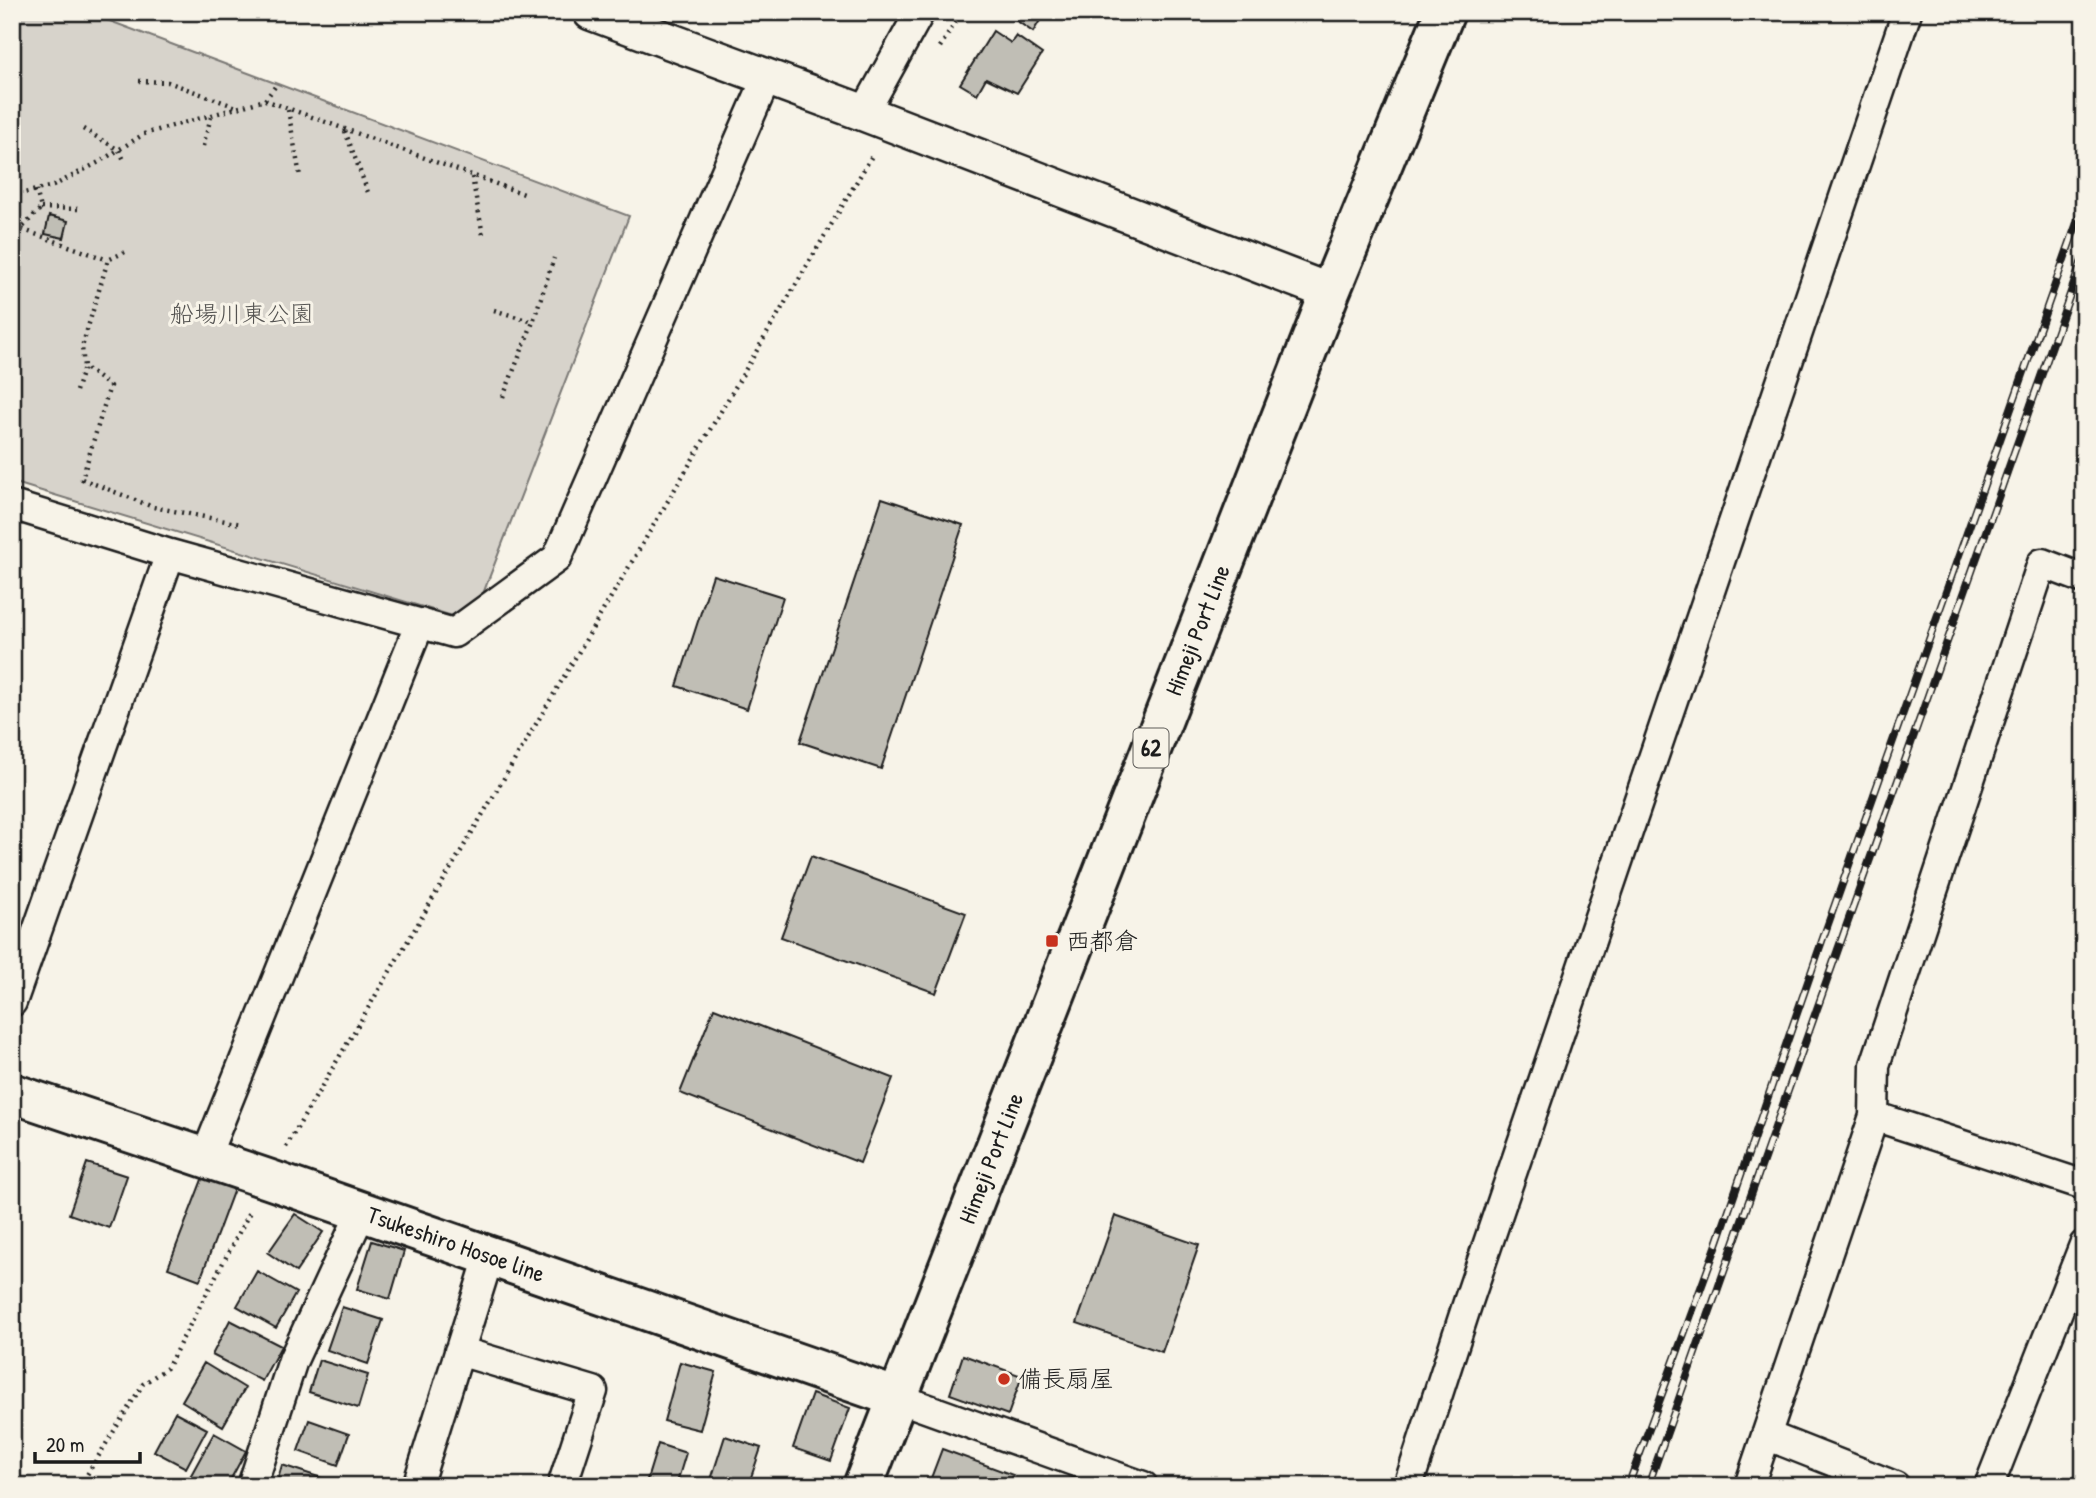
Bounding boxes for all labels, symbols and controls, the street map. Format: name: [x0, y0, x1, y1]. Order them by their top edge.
park label: 船場川東公園: [170, 297, 314, 329]
street label: Himeji Port Line: [1157, 559, 1237, 700]
road number: 62: [1134, 728, 1168, 768]
place label: 西都倉: [1066, 924, 1138, 956]
marker: 西都倉: [1044, 933, 1060, 949]
street label: Himeji Port Line: [950, 1087, 1030, 1228]
street label: Tsukeshiro Hosoe line: [363, 1198, 550, 1289]
place label: 備長扇屋: [1018, 1362, 1114, 1394]
marker: 備長扇屋: [996, 1371, 1012, 1387]
scale bar: [35, 1421, 140, 1465]
text: 20 m: [46, 1430, 84, 1459]

